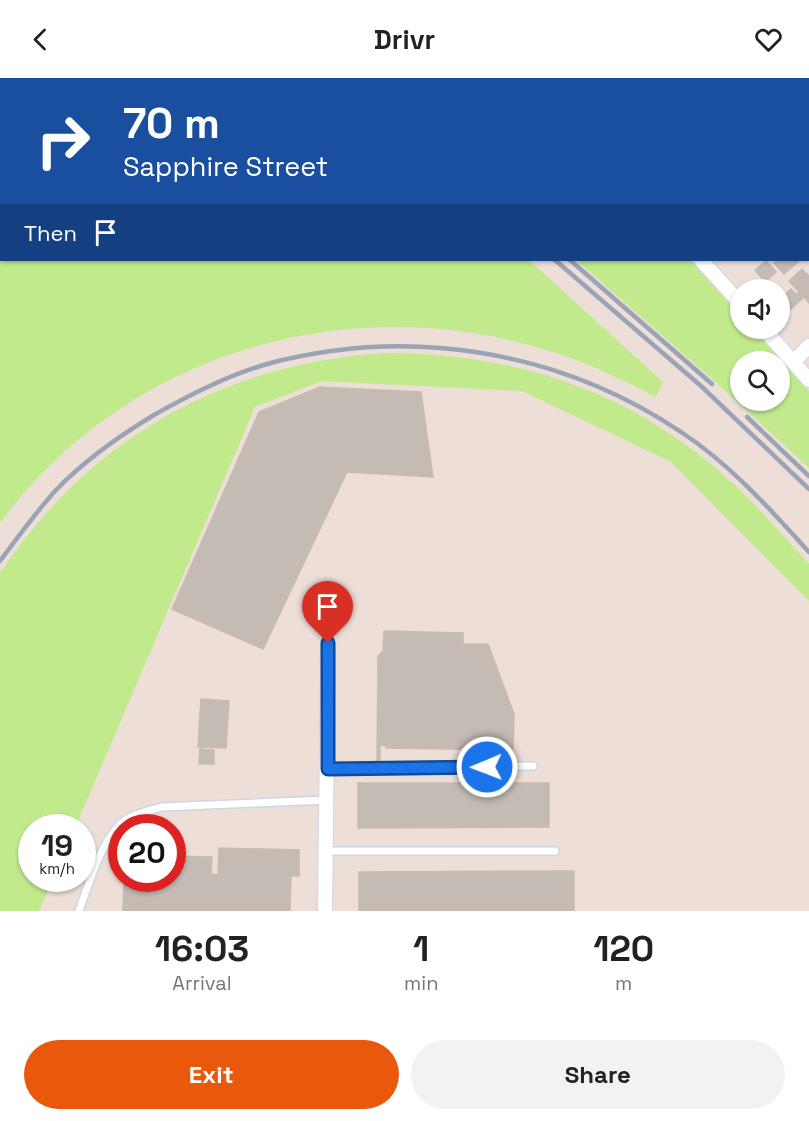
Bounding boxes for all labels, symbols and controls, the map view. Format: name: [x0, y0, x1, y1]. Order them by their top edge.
text: Drivr: [374, 22, 435, 57]
icon: back: [24, 23, 57, 56]
icon: heart: [752, 23, 785, 56]
text: 70 m: [123, 97, 220, 150]
icon: right: [24, 102, 102, 180]
text: Sapphire Street: [123, 149, 328, 184]
icon: arrive: [89, 216, 122, 249]
text: Then: [24, 219, 77, 247]
map controls: [730, 279, 790, 411]
button: sound: [730, 279, 790, 339]
button: search: [730, 351, 790, 411]
pin: [302, 581, 353, 643]
icon: arrive: [311, 590, 344, 623]
position arrow: [455, 735, 519, 799]
speed limit sign: 20: [108, 814, 186, 892]
text: 19: [41, 826, 73, 865]
text: km/h: [39, 859, 75, 878]
text: 16:03: [155, 926, 249, 972]
text: 1: [413, 926, 429, 972]
text: 120: [593, 926, 654, 972]
text: Arrival: [172, 970, 232, 996]
text: min: [404, 970, 438, 996]
text: m: [615, 970, 632, 996]
button: Exit: [24, 1040, 399, 1109]
button: Share: [411, 1040, 785, 1109]

